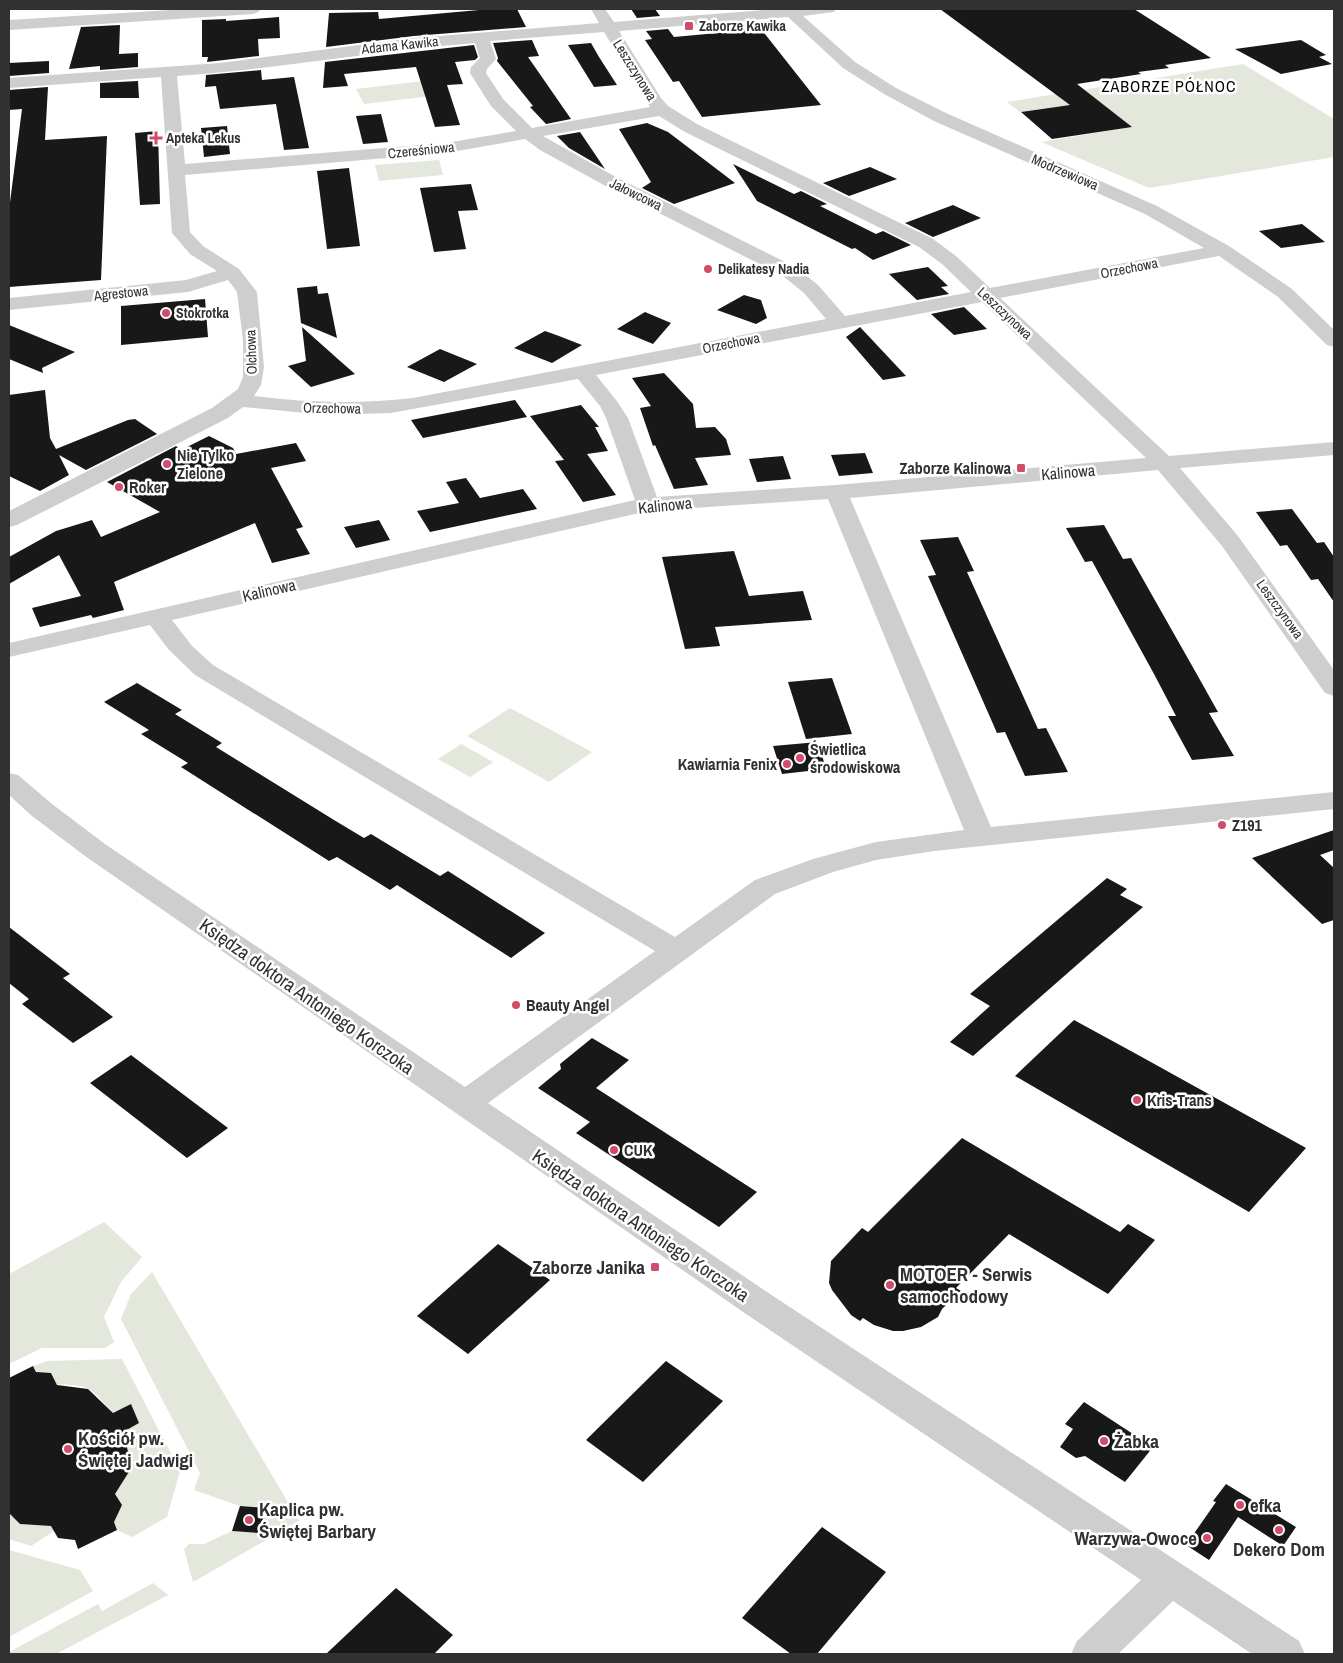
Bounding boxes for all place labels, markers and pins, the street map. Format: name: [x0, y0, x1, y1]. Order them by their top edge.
place label: Zaborze Kawika: [699, 17, 786, 35]
marker: Zaborze Kawika: [683, 20, 695, 32]
place label: Apteka Lekus: [166, 129, 241, 147]
marker: Apteka Lekus: [150, 132, 162, 144]
place label: Delikatesy Nadia: [718, 260, 810, 278]
marker: Delikatesy Nadia: [702, 263, 714, 275]
place label: Stokrotka: [176, 304, 230, 322]
marker: Stokrotka: [160, 307, 172, 319]
place label: Nie Tylko Zielone: [177, 444, 234, 484]
place label: Zaborze Kalinowa: [899, 457, 1012, 479]
marker: Nie Tylko Zielone: [161, 458, 173, 470]
marker: Zaborze Kalinowa: [1015, 462, 1027, 474]
place label: Roker: [129, 476, 167, 498]
marker: Roker: [113, 481, 125, 493]
place label: Świetlica środowiskowa: [810, 738, 901, 778]
marker: Świetlica środowiskowa: [794, 752, 806, 764]
place label: Kawiarnia Fenix: [678, 753, 778, 775]
marker: Kawiarnia Fenix: [781, 758, 793, 770]
place label: Z191: [1232, 814, 1263, 836]
marker: Z191: [1216, 819, 1228, 831]
place label: Beauty Angel: [526, 994, 609, 1016]
marker: Beauty Angel: [510, 999, 522, 1011]
place label: Kris-Trans: [1147, 1089, 1212, 1111]
marker: Kris-Trans: [1131, 1094, 1143, 1106]
place label: CUK: [624, 1139, 653, 1161]
marker: CUK: [608, 1144, 620, 1156]
place label: Zaborze Janika: [532, 1254, 645, 1280]
marker: Zaborze Janika: [649, 1261, 661, 1273]
place label: MOTOER - Serwis samochodowy: [900, 1261, 1032, 1309]
marker: MOTOER - Serwis samochodowy: [884, 1279, 896, 1291]
place label: Kościół pw. Świętej Jadwigi: [78, 1425, 193, 1473]
place label: Żabka: [1114, 1428, 1159, 1454]
marker: Żabka: [1098, 1435, 1110, 1447]
marker: Kościół pw. Świętej Jadwigi: [62, 1443, 74, 1455]
place label: efka: [1250, 1492, 1282, 1518]
place label: Kaplica pw. Świętej Barbary: [259, 1496, 376, 1544]
marker: efka: [1234, 1499, 1246, 1511]
marker: Kaplica pw. Świętej Barbary: [243, 1514, 255, 1526]
marker: Dekero Dom: [1273, 1524, 1285, 1536]
place label: Warzywa-Owoce: [1075, 1525, 1197, 1551]
marker: Warzywa-Owoce: [1201, 1532, 1213, 1544]
place label: Dekero Dom: [1233, 1536, 1325, 1562]

